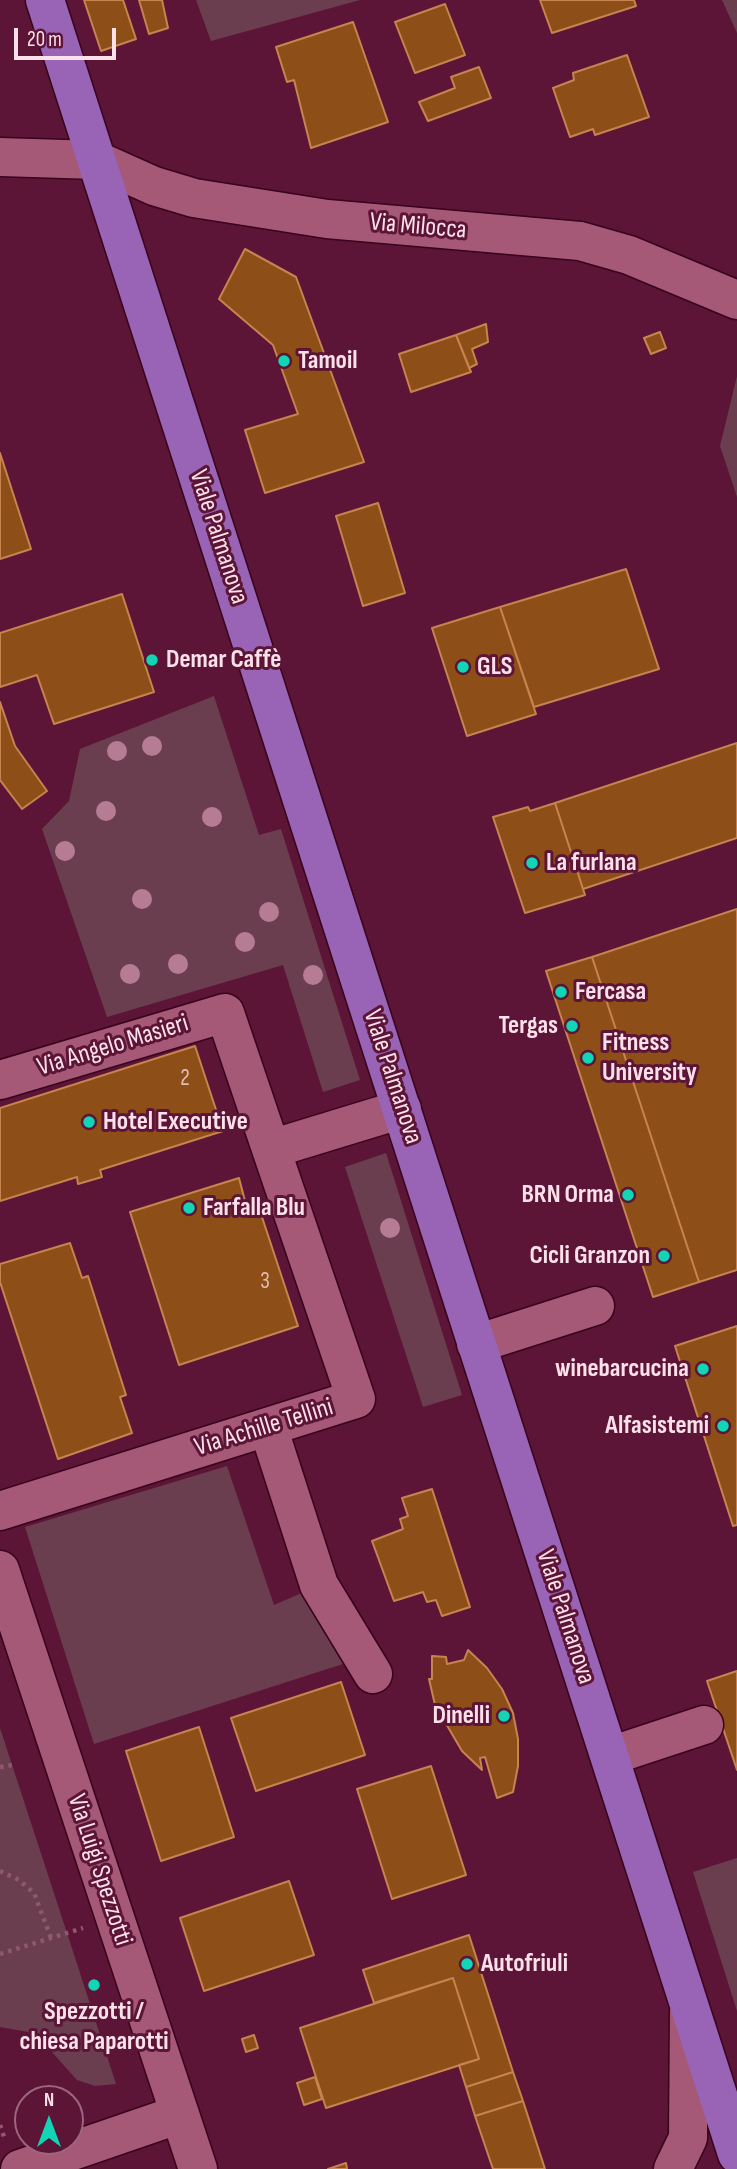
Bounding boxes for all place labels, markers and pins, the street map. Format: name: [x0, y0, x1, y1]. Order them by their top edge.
place label: Tamoil: [298, 345, 358, 377]
marker: Tamoil: [276, 353, 292, 369]
place label: Demar Caffè: [166, 644, 281, 676]
place label: GLS: [477, 651, 513, 683]
marker: Demar Caffè: [144, 652, 160, 668]
marker: GLS: [455, 659, 471, 675]
place label: La furlana: [546, 847, 637, 879]
marker: La furlana: [524, 855, 540, 871]
place label: Fercasa: [575, 976, 646, 1008]
marker: Fercasa: [553, 984, 569, 1000]
place label: Tergas: [498, 1010, 558, 1042]
marker: Tergas: [564, 1018, 580, 1034]
place label: Fitness University: [602, 1027, 697, 1088]
marker: Fitness University: [580, 1050, 596, 1066]
place label: Hotel Executive: [103, 1106, 248, 1138]
marker: Hotel Executive: [81, 1114, 97, 1130]
place label: BRN Orma: [522, 1179, 614, 1211]
marker: BRN Orma: [620, 1187, 636, 1203]
place label: Farfalla Blu: [203, 1192, 305, 1224]
marker: Farfalla Blu: [181, 1200, 197, 1216]
place label: Cicli Granzon: [529, 1240, 650, 1272]
marker: Cicli Granzon: [656, 1248, 672, 1264]
place label: winebarcucina: [555, 1353, 689, 1385]
marker: winebarcucina: [695, 1361, 711, 1377]
place label: Alfasistemi: [605, 1410, 709, 1442]
marker: Alfasistemi: [715, 1418, 731, 1434]
place label: Dinelli: [432, 1700, 490, 1732]
marker: Dinelli: [496, 1708, 512, 1724]
place label: Autofriuli: [481, 1948, 568, 1980]
marker: Autofriuli: [459, 1956, 475, 1972]
marker: Spezzotti / chiesa Paparotti: [86, 1977, 102, 1993]
place label: Spezzotti / chiesa Paparotti: [19, 1996, 169, 2058]

